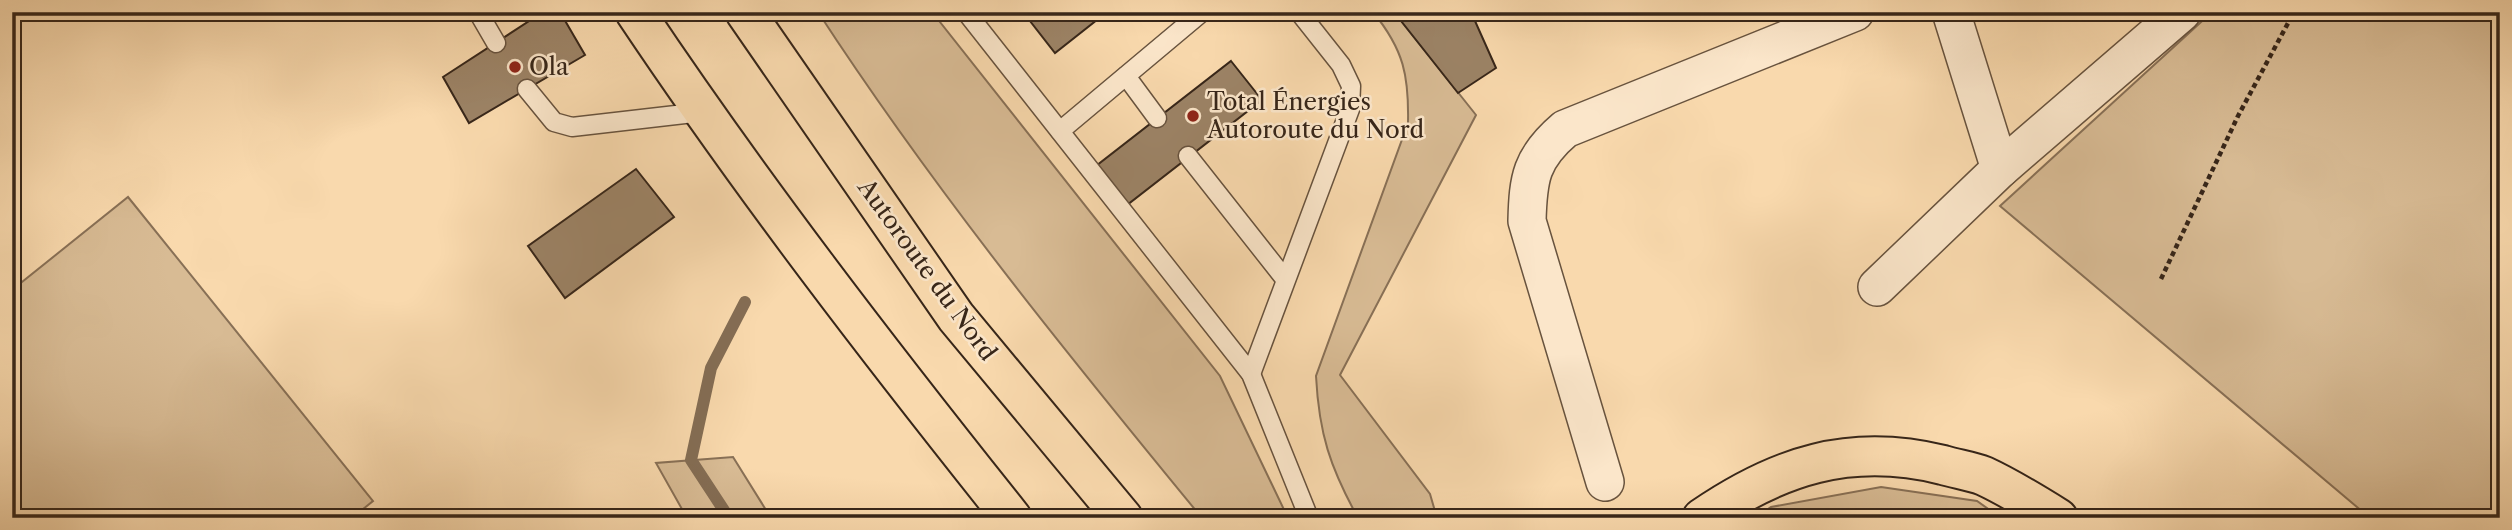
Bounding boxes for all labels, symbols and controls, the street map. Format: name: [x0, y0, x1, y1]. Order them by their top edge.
place label: Ola: [529, 52, 569, 81]
marker: Ola: [507, 59, 523, 75]
place label: Total Énergies Autoroute du Nord: [1206, 87, 1425, 144]
marker: Total Énergies Autoroute du Nord: [1185, 108, 1201, 124]
street label: Autoroute du Nord: [851, 173, 1003, 366]

